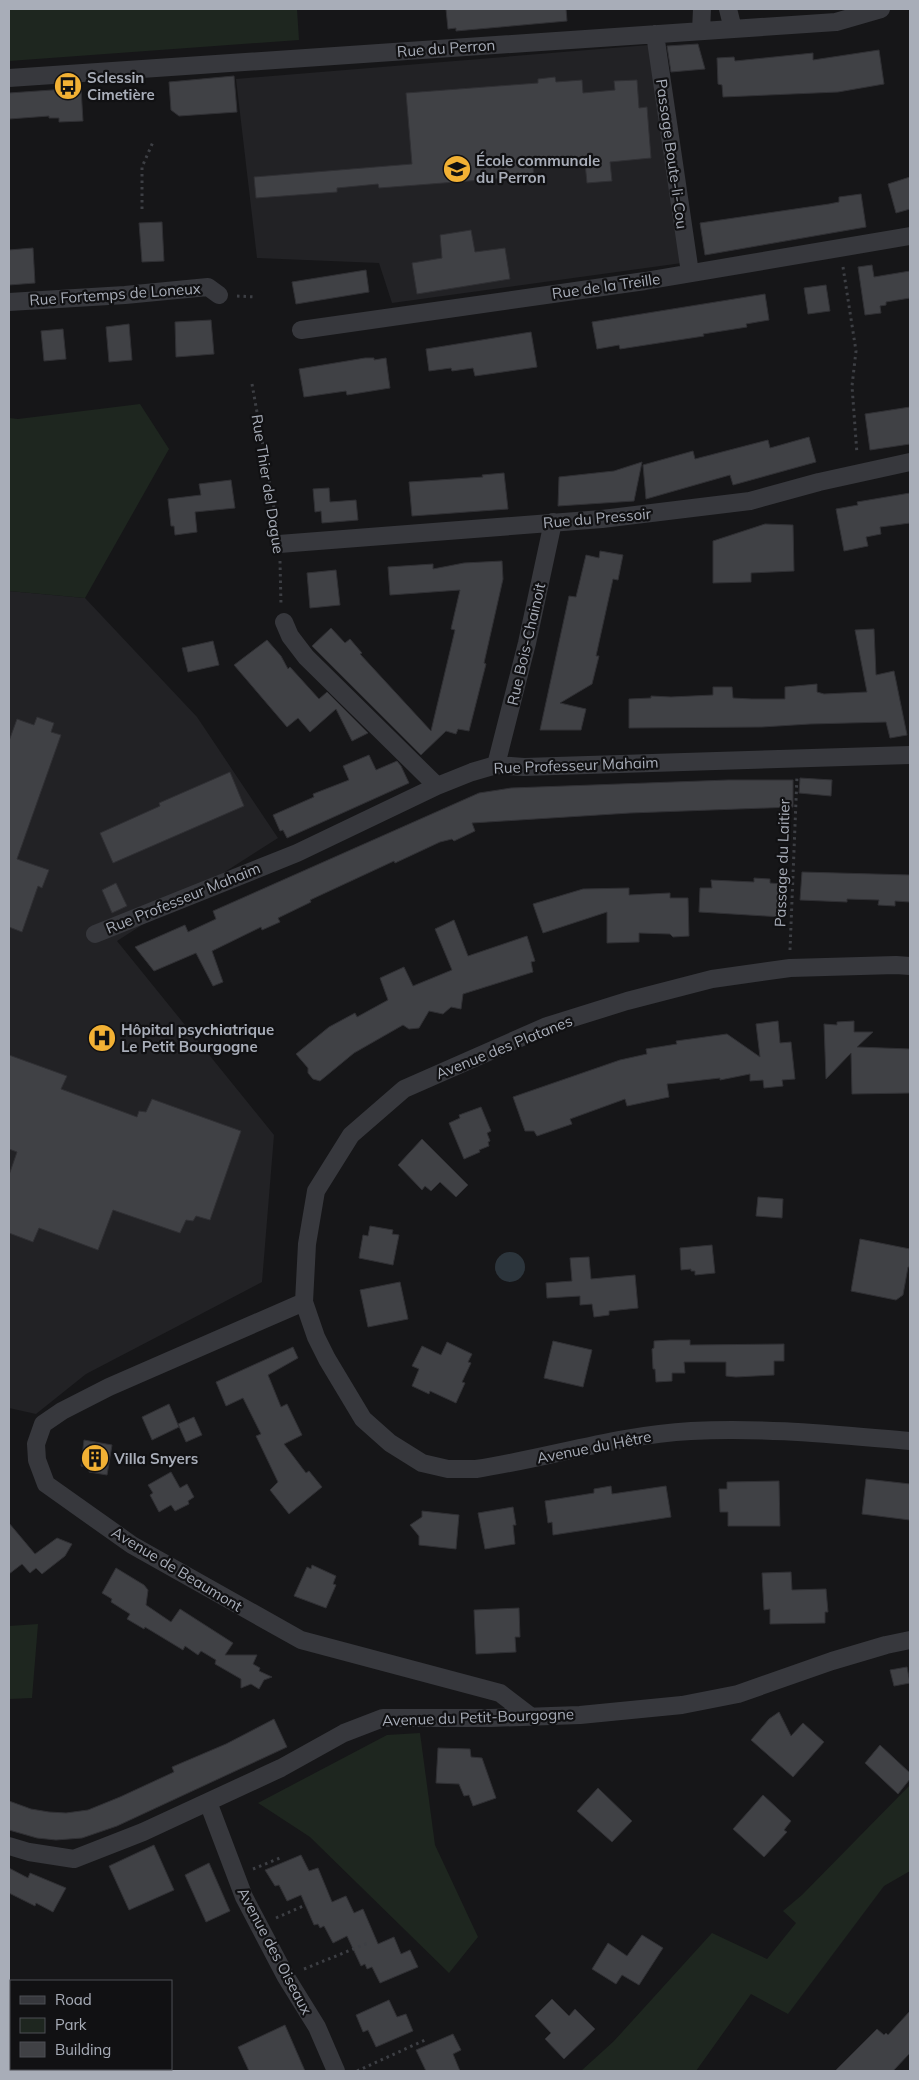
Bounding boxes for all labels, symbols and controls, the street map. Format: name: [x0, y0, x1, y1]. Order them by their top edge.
street label: Rue du Perron: [396, 35, 496, 61]
place label: Sclessin Cimetière: [87, 68, 155, 104]
bus stop icon: Sclessin Cimetière: [53, 71, 83, 101]
street label: Passage Boute-li-Cou: [652, 78, 692, 230]
place label: École communale du Perron: [476, 151, 600, 187]
school or university icon: École communale du Perron: [442, 154, 472, 184]
street label: Rue de la Treille: [551, 269, 661, 303]
street label: Rue Fortemps de Loneux: [29, 279, 201, 309]
street label: Rue Thier del Dague: [248, 413, 288, 555]
street label: Rue du Pressoir: [542, 504, 652, 532]
street label: Rue Bois-Chainoit: [503, 581, 549, 707]
street label: Rue Professeur Mahaim: [493, 753, 659, 777]
street label: Passage du Laitier: [770, 798, 794, 927]
street label: Rue Professeur Mahaim: [103, 858, 263, 938]
street label: Avenue des Platanes: [433, 1011, 575, 1083]
place label: Hôpital psychiatrique Le Petit Bourgogne: [121, 1020, 274, 1056]
hospital icon: Hôpital psychiatrique Le Petit Bourgogne: [87, 1023, 117, 1053]
street label: Avenue du Hêtre: [535, 1427, 653, 1467]
building icon: Villa Snyers: [80, 1443, 110, 1473]
place label: Villa Snyers: [113, 1449, 198, 1468]
street label: Avenue de Beaumont: [108, 1522, 246, 1616]
street label: Avenue du Petit-Bourgogne: [382, 1704, 574, 1730]
street label: Avenue des Oiseaux: [233, 1884, 317, 2018]
legend: [10, 1980, 172, 2070]
text: Road: [55, 1990, 92, 2009]
text: Park: [55, 2015, 87, 2034]
text: Building: [55, 2040, 111, 2059]

